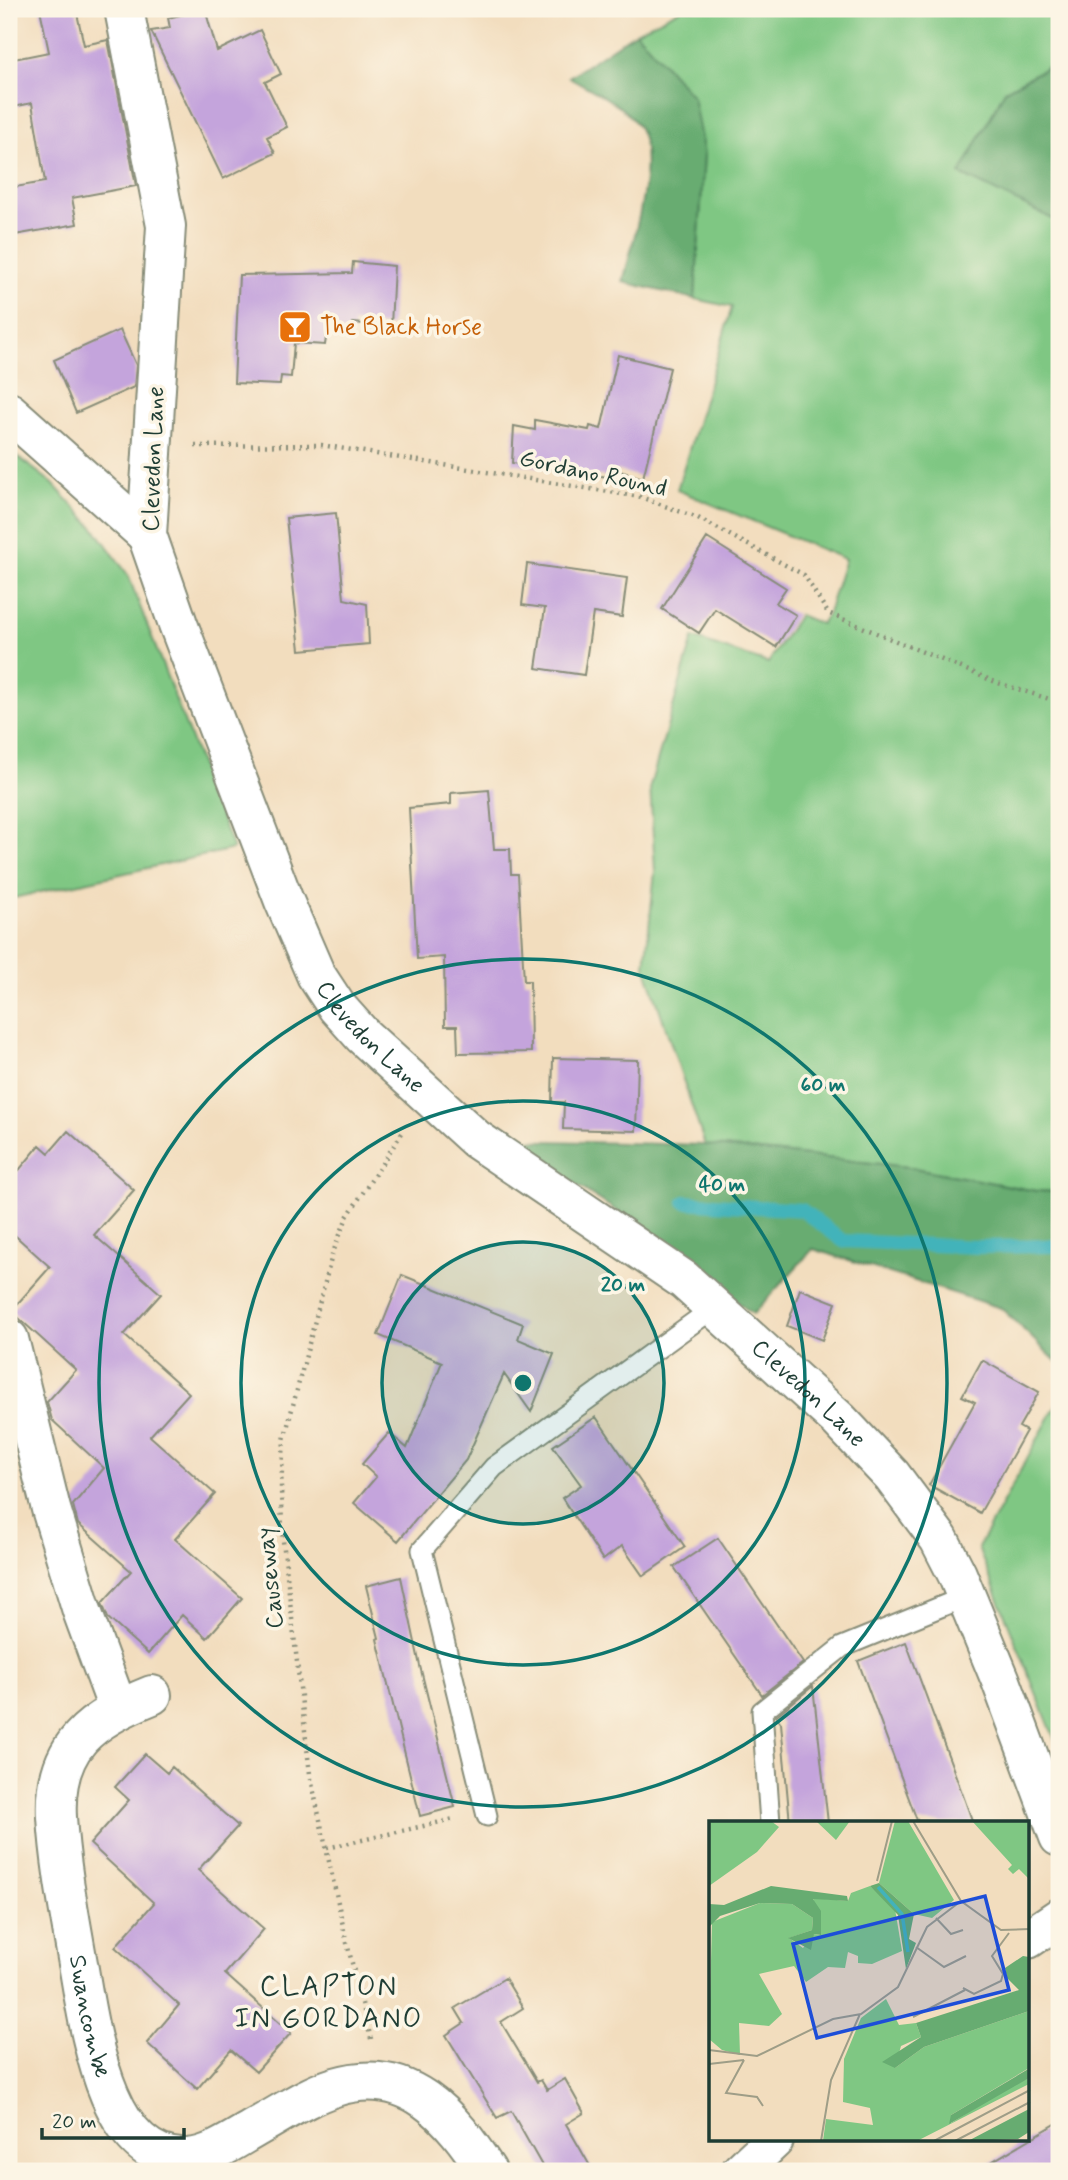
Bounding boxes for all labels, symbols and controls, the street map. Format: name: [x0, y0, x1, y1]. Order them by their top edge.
bar icon: The Black Horse: [276, 308, 314, 346]
place label: The Black Horse: [320, 312, 482, 343]
street label: Clevedon Lane: [136, 386, 172, 532]
street label: Gordano Round: [516, 443, 670, 505]
street label: Clevedon Lane: [309, 975, 431, 1100]
text: 60 m: [800, 1071, 846, 1099]
text: 40 m: [699, 1171, 746, 1199]
text: 20 m: [601, 1271, 646, 1299]
street label: Clevedon Lane: [745, 1333, 873, 1454]
centre of rings: [511, 1371, 535, 1395]
street label: Causeway: [250, 1526, 292, 1630]
inset map: [709, 1821, 1030, 2142]
street label: Swancombe: [61, 1953, 118, 2082]
district label: CLAPTON IN GORDANO: [235, 1969, 423, 2038]
scale bar: [42, 2096, 184, 2140]
text: 20 m: [52, 2108, 97, 2136]

